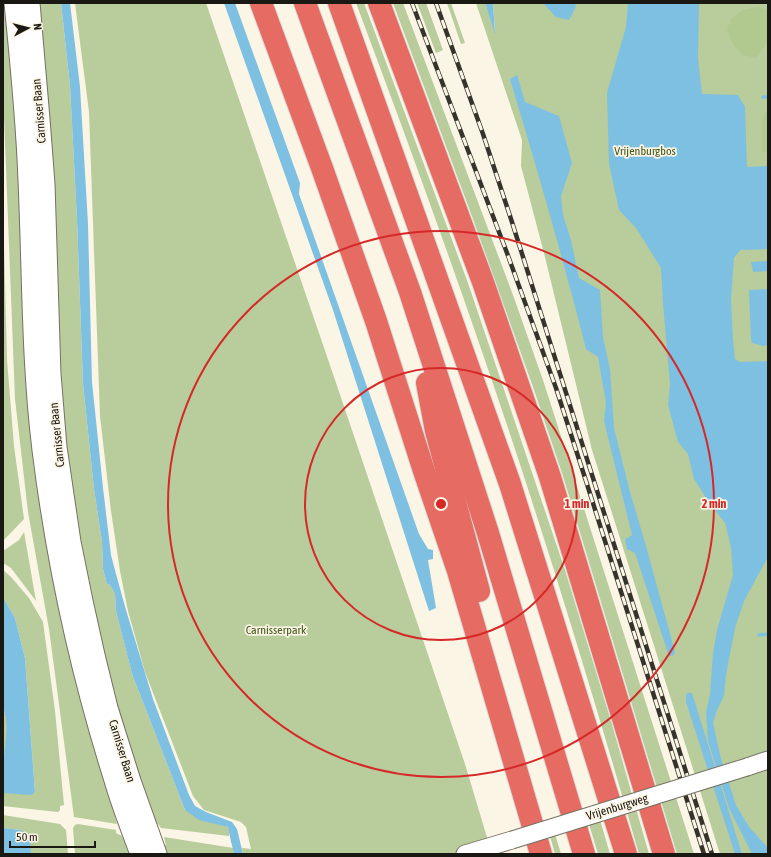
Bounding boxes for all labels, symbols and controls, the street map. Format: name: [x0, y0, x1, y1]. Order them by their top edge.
north arrow: [8, 8, 48, 48]
text: N: [32, 23, 44, 31]
street label: Carnisser Baan: [29, 78, 49, 144]
park label: Vrijenburgbos: [614, 144, 676, 158]
street label: Carnisser Baan: [47, 402, 67, 468]
centre of rings: [434, 497, 448, 511]
text: 1 min: [565, 497, 589, 511]
text: 2 min: [702, 497, 726, 511]
park label: Carnisserpark: [246, 623, 307, 637]
street label: Carnisser Baan: [106, 718, 138, 784]
street label: Vrijenburgweg: [585, 791, 650, 823]
scale bar: [10, 823, 95, 849]
text: 50 m: [16, 830, 38, 844]

